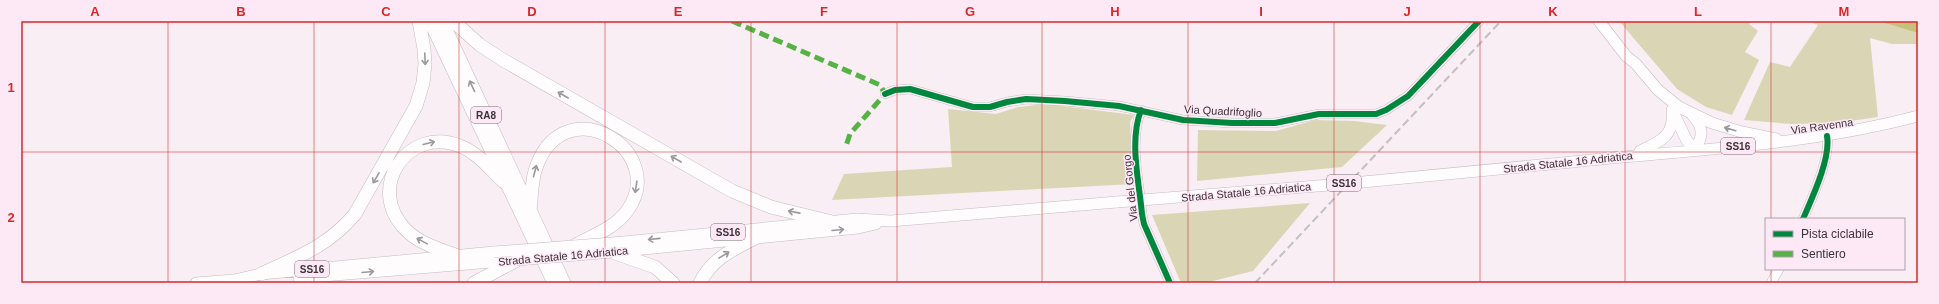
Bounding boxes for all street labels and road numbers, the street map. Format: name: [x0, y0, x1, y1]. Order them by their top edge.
street label: Via Quadrifoglio: [1184, 103, 1262, 119]
road number: RA8: [471, 107, 501, 123]
street label: Via Ravenna: [1790, 116, 1855, 136]
road number: SS16: [1721, 138, 1755, 154]
street label: Strada Statale 16 Adriatica: [1503, 149, 1634, 175]
street label: Via del Gorgo: [1121, 154, 1139, 222]
road number: SS16: [1327, 175, 1361, 191]
street label: Strada Statale 16 Adriatica: [1181, 180, 1312, 204]
road number: SS16: [711, 224, 745, 240]
street label: Strada Statale 16 Adriatica: [498, 244, 629, 268]
road number: SS16: [295, 261, 329, 277]

